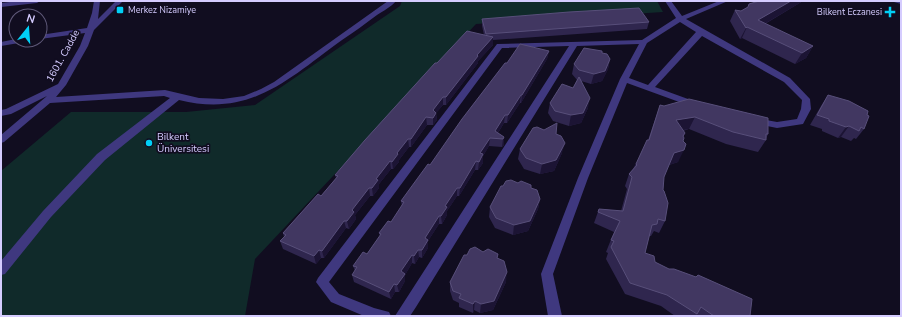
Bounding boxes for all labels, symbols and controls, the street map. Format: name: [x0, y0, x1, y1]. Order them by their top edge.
place label: Merkez Nizamiye: [128, 4, 196, 16]
marker: Merkez Nizamiye: [115, 5, 125, 15]
place label: Bilkent Eczanesi: [817, 6, 882, 18]
marker: Bilkent Eczanesi: [885, 7, 895, 17]
north arrow: [8, 8, 48, 48]
text: N: [25, 11, 37, 27]
street label: 1601. Cadde: [43, 27, 83, 85]
place label: Bilkent Üniversitesi: [157, 130, 209, 156]
marker: Bilkent Üniversitesi: [144, 138, 154, 148]

